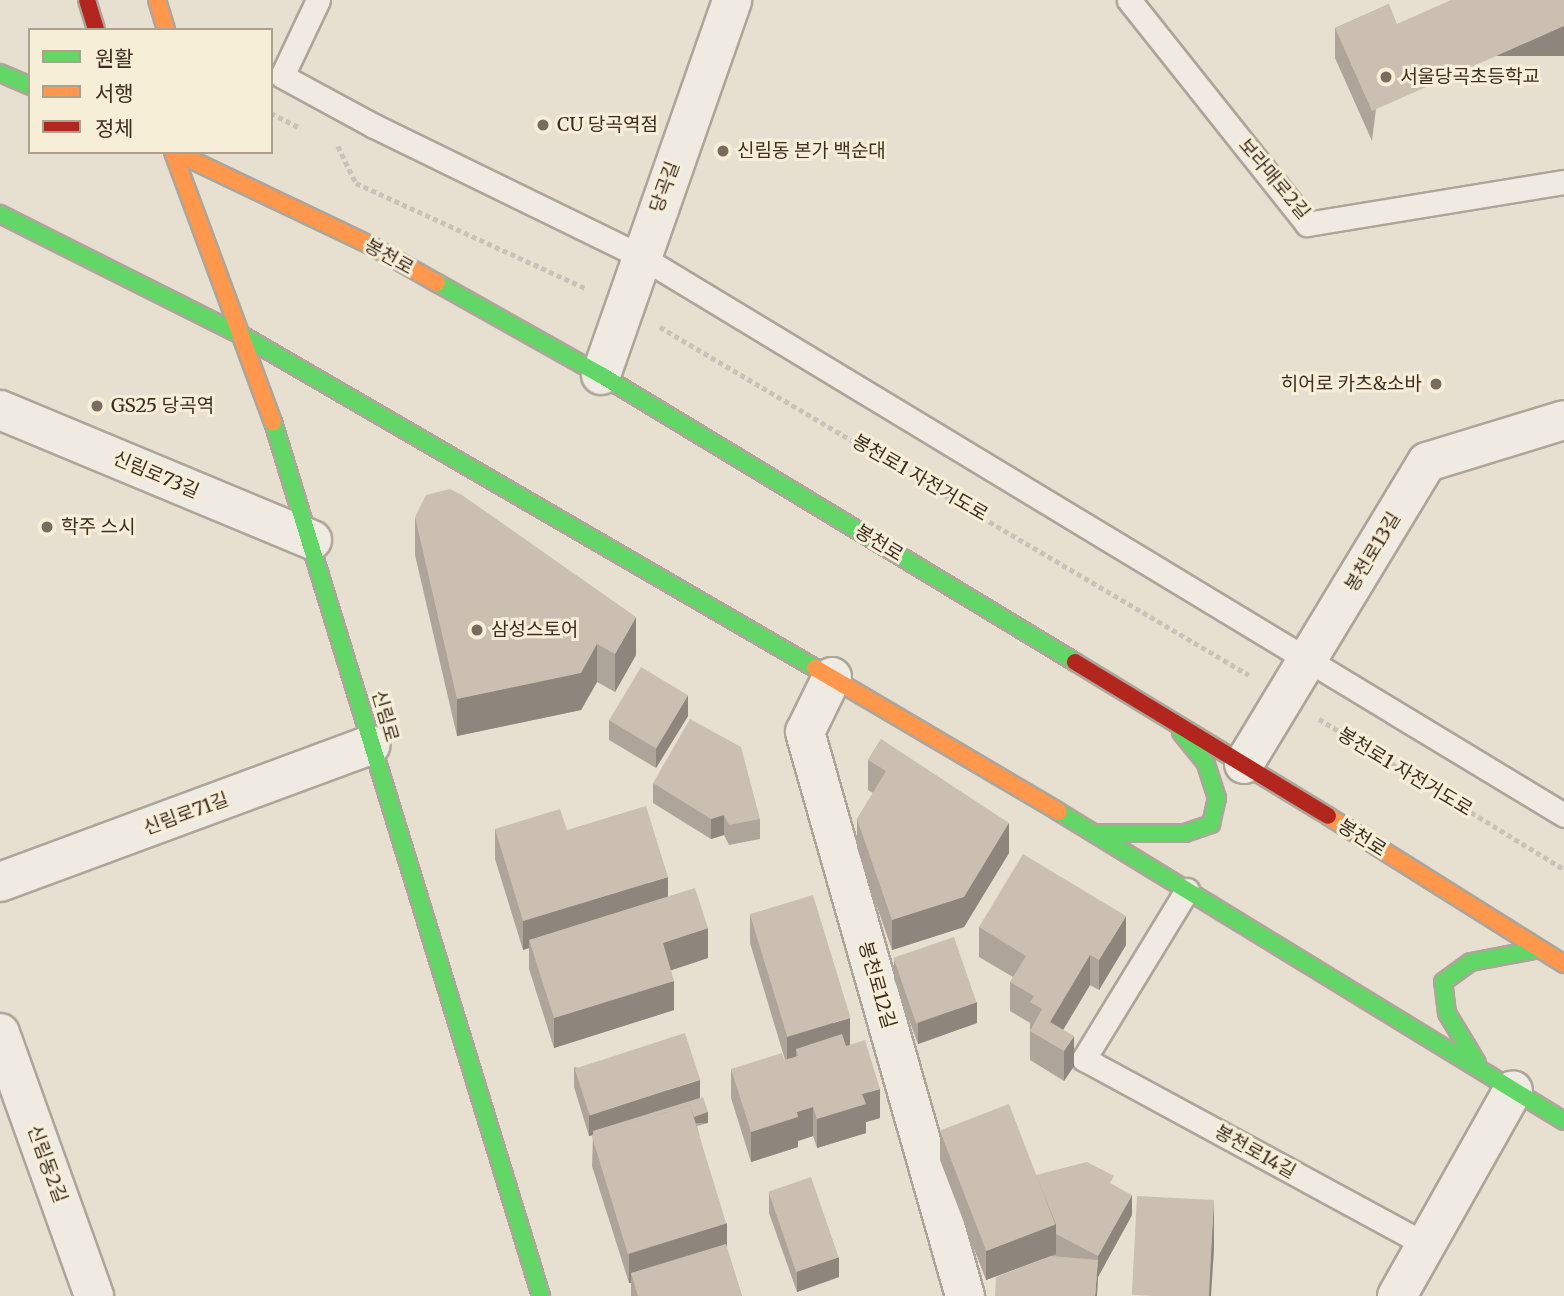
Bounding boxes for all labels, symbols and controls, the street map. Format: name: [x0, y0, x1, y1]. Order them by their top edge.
legend: [28, 28, 273, 154]
text: 원활: [95, 45, 134, 72]
place label: 서울당곡초등학교: [1400, 66, 1540, 88]
marker: 서울당곡초등학교: [1378, 69, 1394, 85]
text: 서행: [95, 80, 134, 107]
place label: CU 당곡역점: [557, 114, 658, 136]
text: 정체: [95, 115, 134, 142]
marker: CU 당곡역점: [535, 117, 551, 133]
street label: 보라매로2길: [1234, 134, 1314, 224]
place label: 신림동 본가 백순대: [737, 140, 886, 162]
marker: 신림동 본가 백순대: [715, 143, 731, 159]
street label: 당곡길: [645, 158, 685, 216]
street label: 봉천로: [361, 234, 417, 280]
place label: 히어로 카츠&소바: [1281, 373, 1422, 395]
marker: 히어로 카츠&소바: [1428, 376, 1444, 392]
place label: GS25 당곡역: [111, 395, 214, 417]
marker: GS25 당곡역: [89, 398, 105, 414]
street label: 봉천로1 자전거도로: [848, 430, 992, 526]
street label: 신림로73길: [110, 447, 202, 503]
street label: 봉천로13길: [1340, 508, 1406, 596]
place label: 학주 스시: [61, 516, 135, 538]
marker: 학주 스시: [39, 519, 55, 535]
street label: 봉천로: [851, 520, 907, 566]
place label: 삼성스토어: [491, 619, 578, 641]
marker: 삼성스토어: [469, 622, 485, 638]
street label: 신림로: [367, 688, 403, 744]
street label: 봉천로1 자전거도로: [1334, 723, 1476, 821]
street label: 신림로71길: [140, 788, 232, 840]
street label: 봉천로: [1334, 814, 1390, 862]
street label: 봉천로12길: [854, 939, 900, 1031]
street label: 봉천로14길: [1210, 1120, 1300, 1184]
street label: 신림동2길: [22, 1122, 72, 1206]

